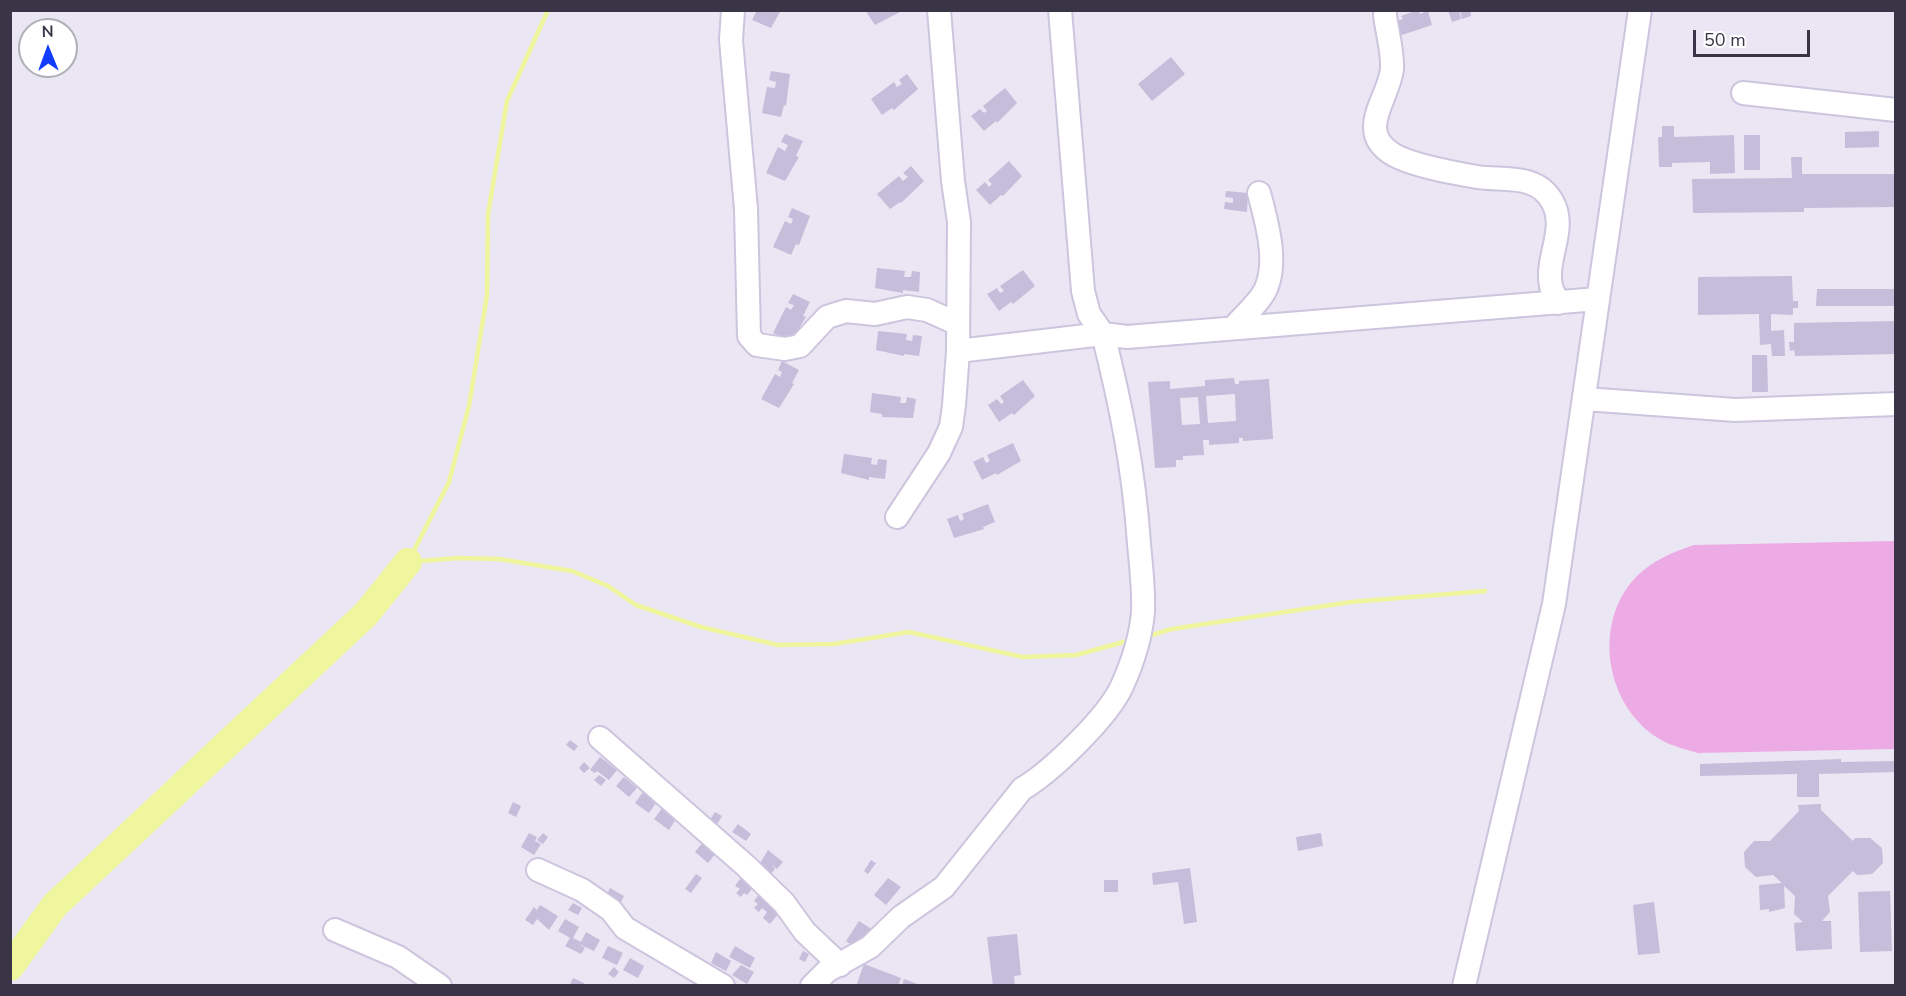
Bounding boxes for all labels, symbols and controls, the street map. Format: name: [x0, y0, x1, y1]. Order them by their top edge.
north arrow: [18, 18, 78, 78]
scale bar: [1696, 18, 1813, 56]
text: N: [42, 21, 54, 43]
text: 50 m: [1704, 28, 1746, 52]

